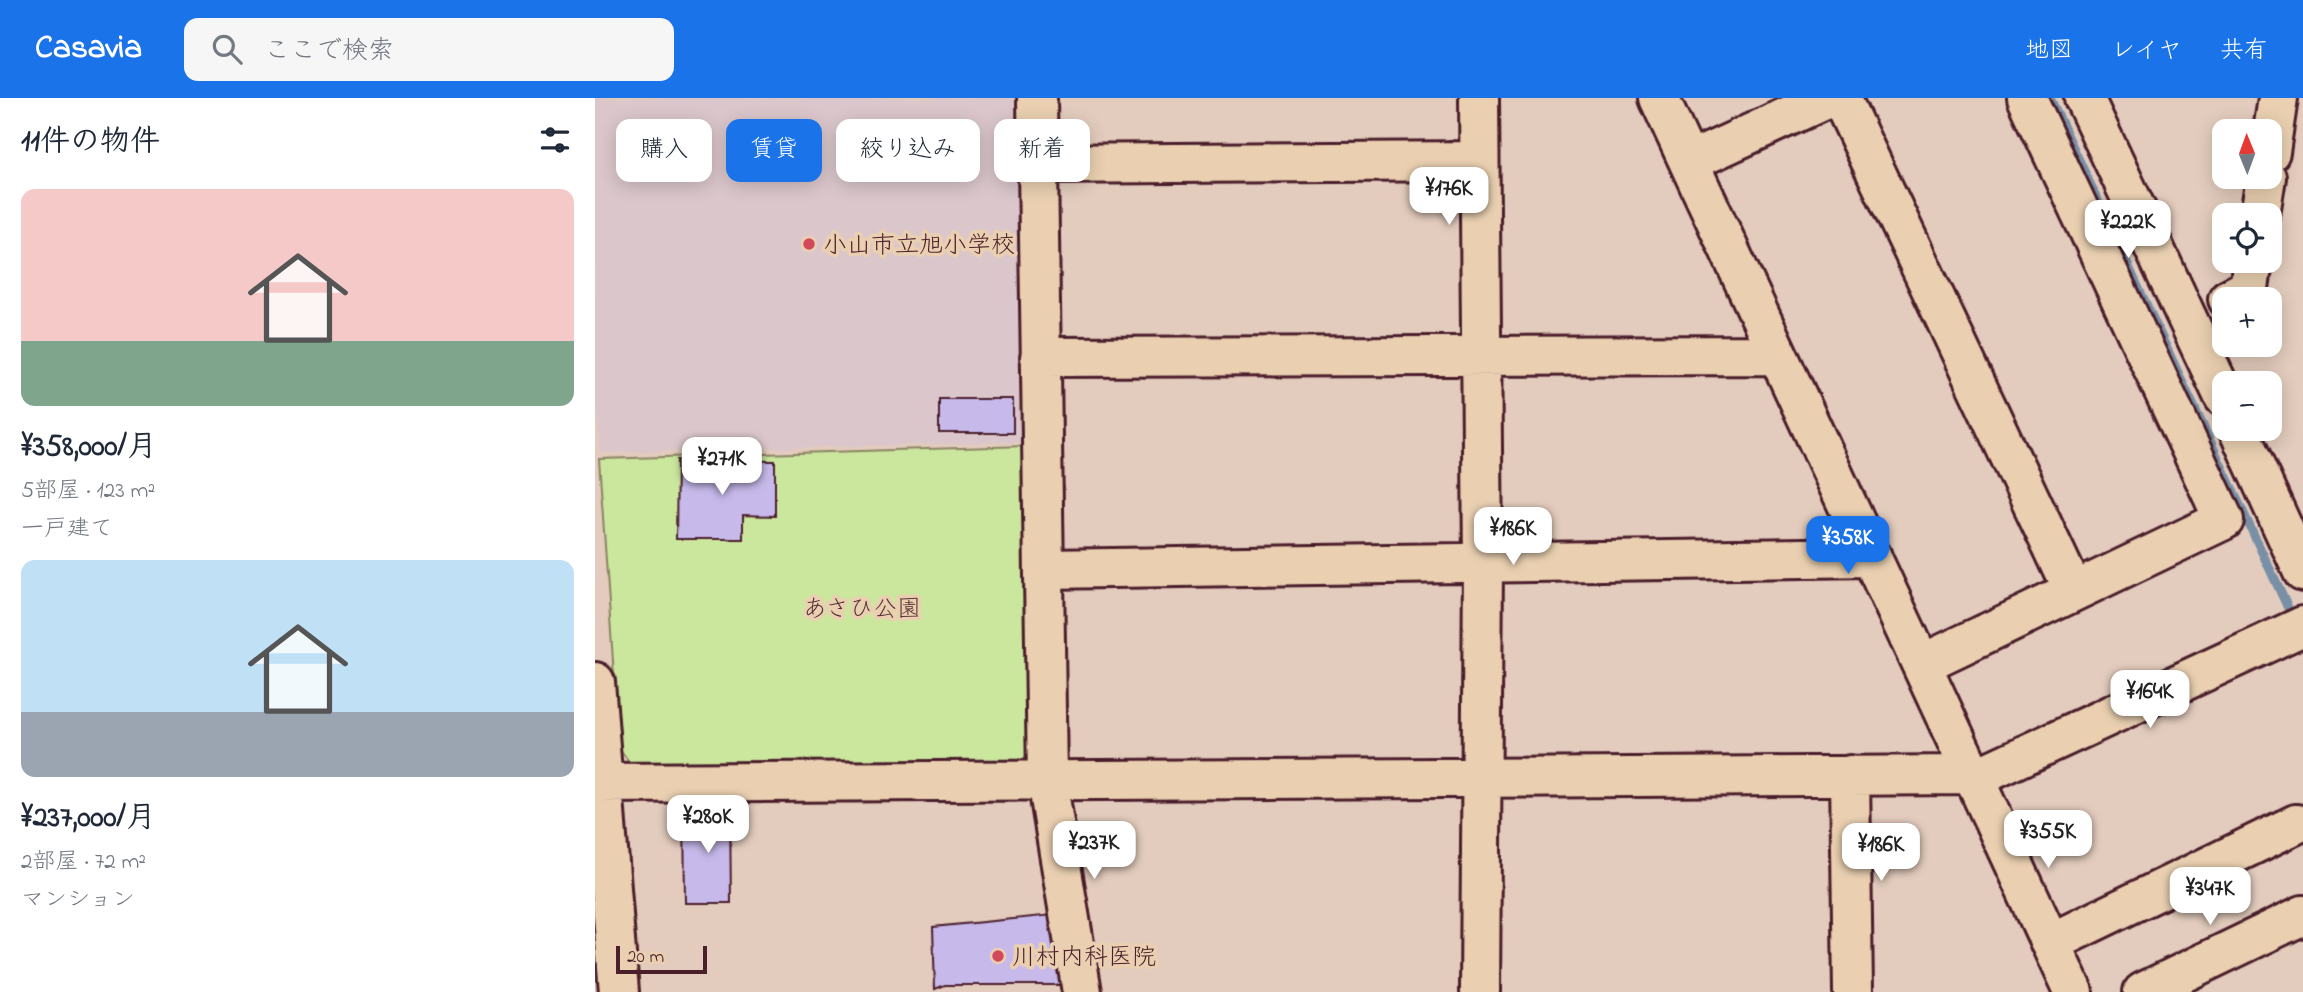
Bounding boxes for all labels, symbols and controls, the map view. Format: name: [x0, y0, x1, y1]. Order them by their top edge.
search box: [184, 18, 674, 81]
text: Casavia: [35, 25, 142, 73]
icon: search: [208, 30, 246, 68]
text: ここで検索: [264, 33, 394, 71]
text: 地図: [2025, 34, 2073, 69]
text: レイヤ: [2111, 34, 2182, 69]
text: 共有: [2220, 34, 2268, 69]
chip: 購入: [616, 119, 712, 182]
chip: 賃貸: [726, 119, 822, 182]
chip: 絞り込み: [836, 119, 980, 182]
chip: 新着: [994, 119, 1090, 182]
north arrow: [2212, 119, 2282, 189]
map controls: [2212, 119, 2282, 441]
text: 11件の物件: [21, 121, 160, 165]
icon: filters: [536, 121, 574, 159]
pin: ¥176K: [1400, 167, 1498, 227]
text: ¥176K: [1425, 173, 1473, 206]
pin: ¥222K: [2079, 200, 2177, 260]
button: locate: [2212, 203, 2282, 273]
text: ¥222K: [2101, 206, 2155, 239]
place label: 小山市立旭小学校: [823, 229, 1015, 264]
icon: home: [235, 235, 361, 361]
marker: 小山市立旭小学校: [801, 236, 817, 252]
button: +: [2212, 287, 2282, 357]
button: −: [2212, 371, 2282, 441]
text: ¥358,000/月: [21, 426, 157, 470]
pin: ¥271K: [673, 438, 771, 497]
text: ¥271K: [698, 443, 746, 476]
text: 5部屋 · 123 m²: [21, 475, 155, 508]
pin: ¥186K: [1464, 508, 1562, 567]
text: 一戸建て: [21, 513, 113, 546]
text: ¥186K: [1490, 513, 1536, 546]
pin: ¥358K: [1799, 517, 1897, 576]
text: ¥358K: [1822, 522, 1874, 555]
park label: あさひ公園: [803, 593, 921, 628]
icon: home: [235, 606, 361, 732]
pin: ¥164K: [2101, 670, 2199, 730]
text: ¥164K: [2126, 676, 2174, 709]
pin: ¥280K: [659, 796, 757, 855]
text: ¥237,000/月: [21, 797, 156, 841]
text: ¥280K: [683, 801, 733, 834]
pin: ¥355K: [1999, 810, 2097, 870]
text: ¥355K: [2020, 816, 2076, 849]
pin: ¥237K: [1045, 822, 1143, 881]
pin: ¥186K: [1832, 824, 1930, 883]
text: ¥237K: [1069, 827, 1119, 860]
text: ¥186K: [1858, 829, 1904, 862]
text: 2部屋 · 72 m²: [21, 846, 146, 879]
pin: ¥347K: [2161, 868, 2259, 927]
text: ¥347K: [2186, 873, 2234, 906]
text: マンション: [21, 884, 135, 917]
place label: 川村内科医院: [1012, 941, 1156, 976]
scale bar: [616, 943, 707, 975]
text: 20 m: [627, 944, 664, 971]
marker: 川村内科医院: [990, 948, 1006, 964]

